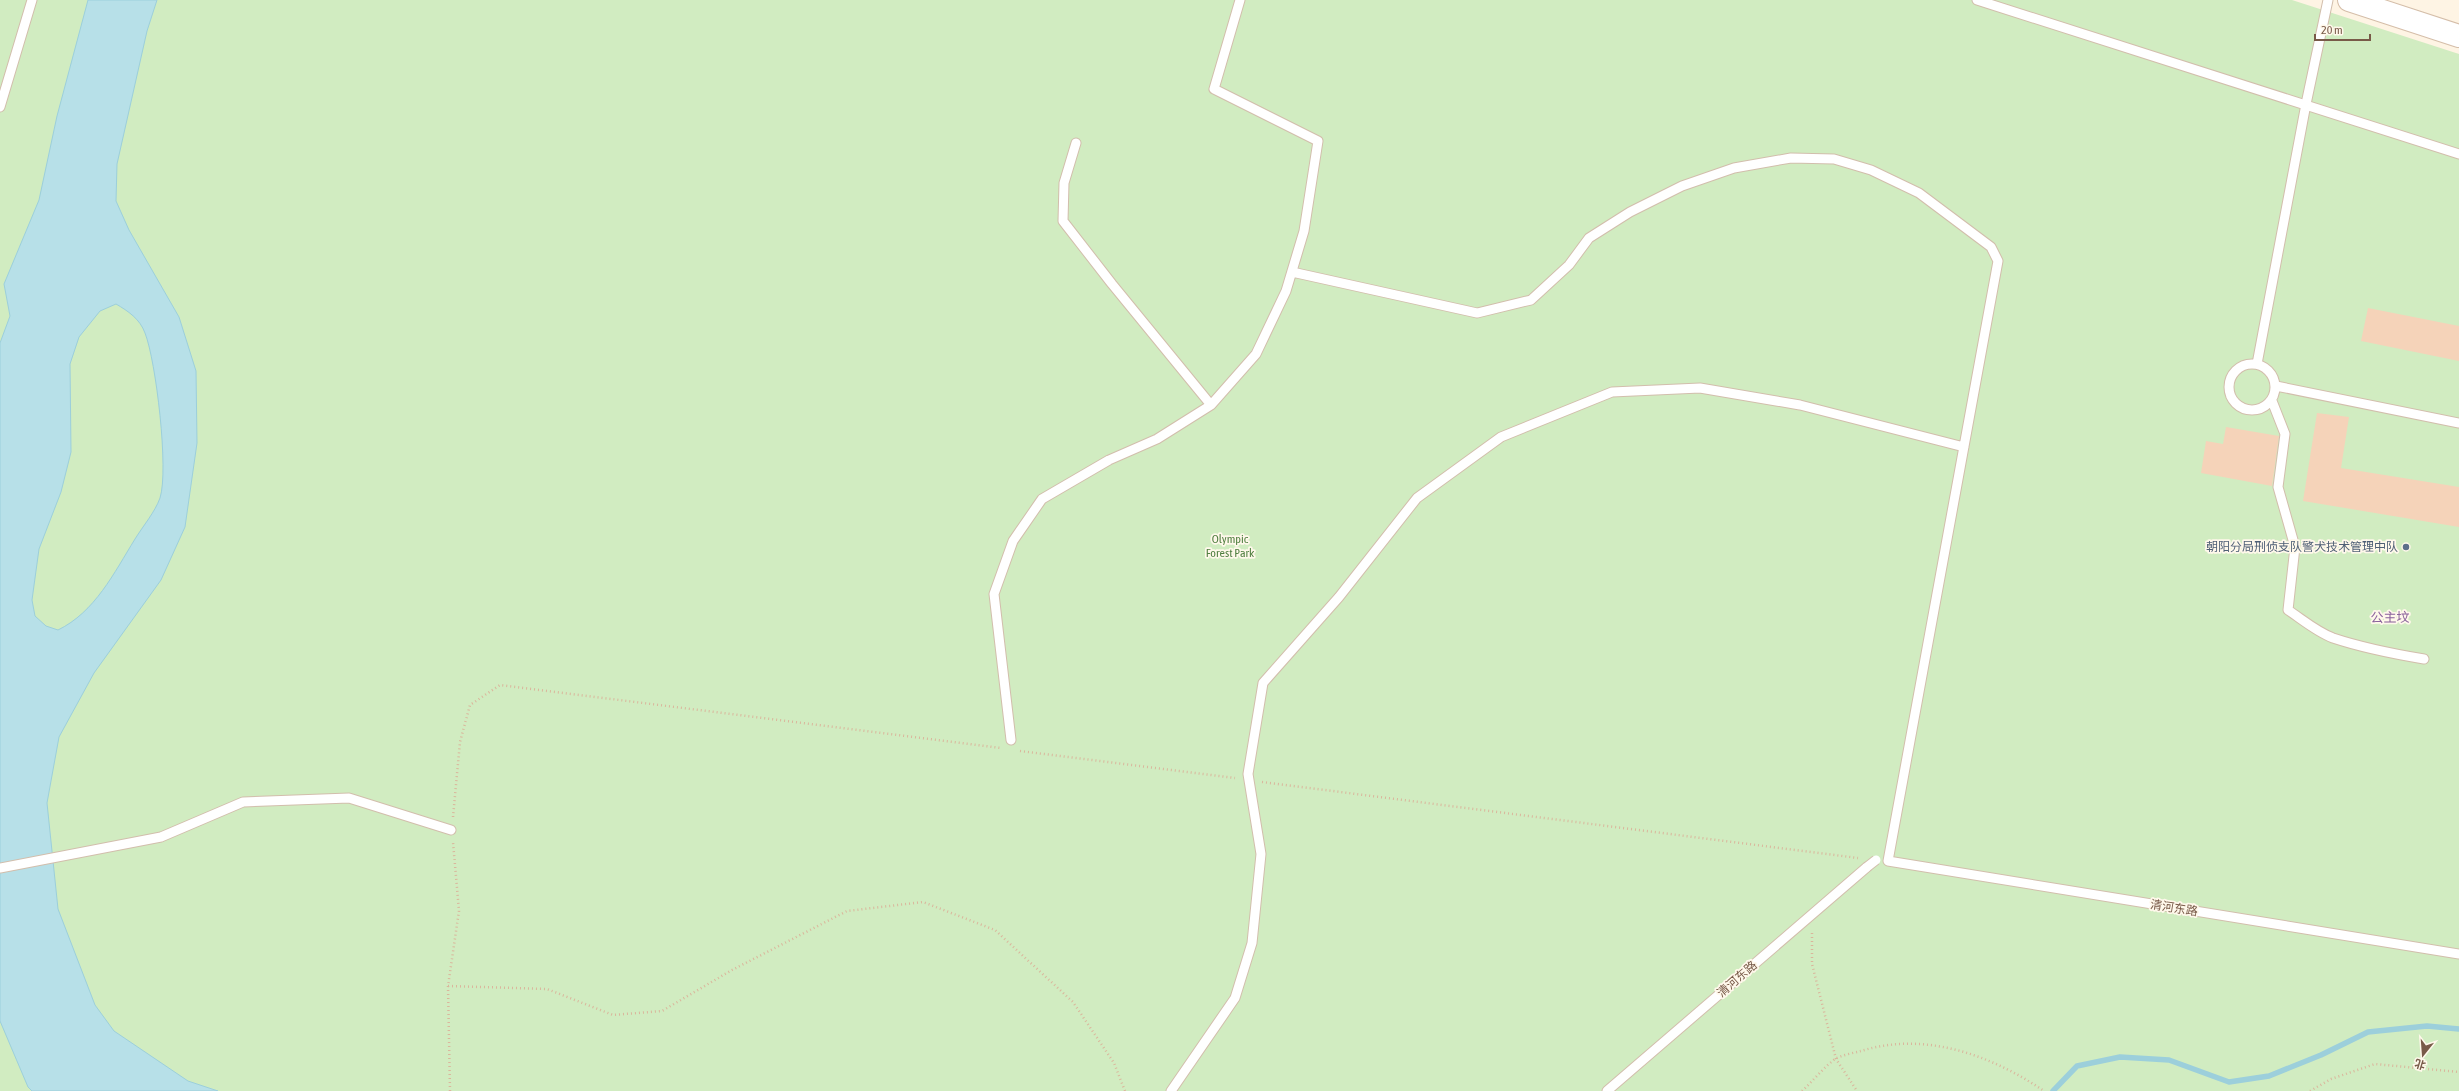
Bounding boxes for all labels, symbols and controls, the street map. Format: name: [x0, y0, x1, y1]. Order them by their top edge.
scale bar: [2315, 16, 2370, 42]
text: 20 m: [2321, 23, 2343, 37]
park label: Olympic Forest Park: [1206, 532, 1255, 560]
place label: 朝阳分局刑侦支队警犬技术管理中队: [2206, 540, 2398, 554]
marker: 朝阳分局刑侦支队警犬技术管理中队: [2401, 542, 2411, 552]
district label: 公主坟: [2370, 610, 2410, 625]
street label: 清河东路: [2149, 897, 2199, 919]
street label: 清河东路: [1714, 958, 1760, 1000]
north arrow: [2403, 1035, 2443, 1075]
text: 北: [2413, 1057, 2427, 1072]

